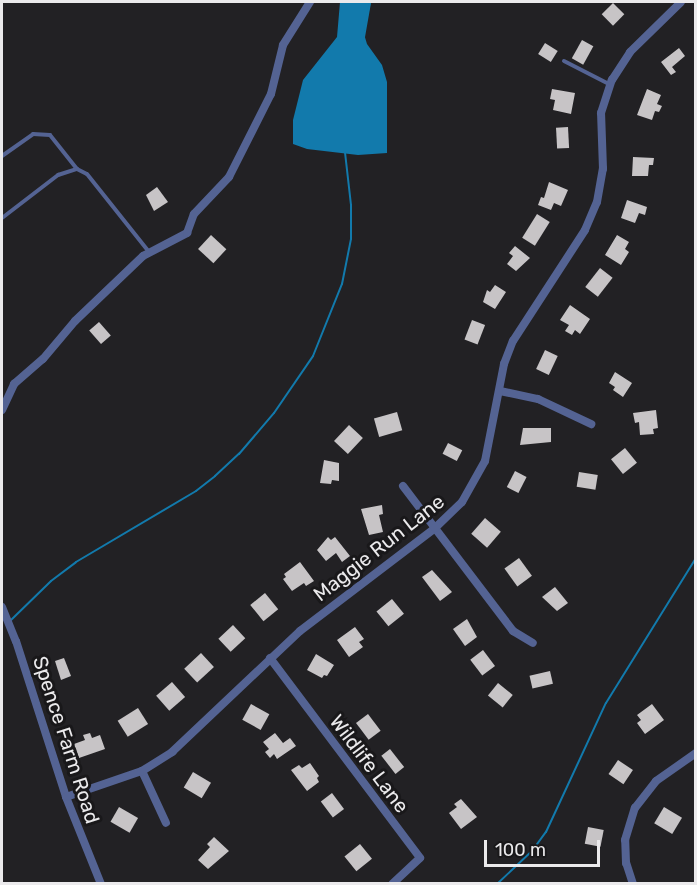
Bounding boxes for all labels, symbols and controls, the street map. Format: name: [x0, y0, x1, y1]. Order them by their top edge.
street label: Maggie Run Lane: [309, 489, 449, 607]
street label: Spence Farm Road: [28, 653, 104, 827]
street label: Wildlife Lane: [324, 710, 414, 818]
scale bar: [487, 828, 602, 866]
text: 100 m: [495, 839, 546, 861]

